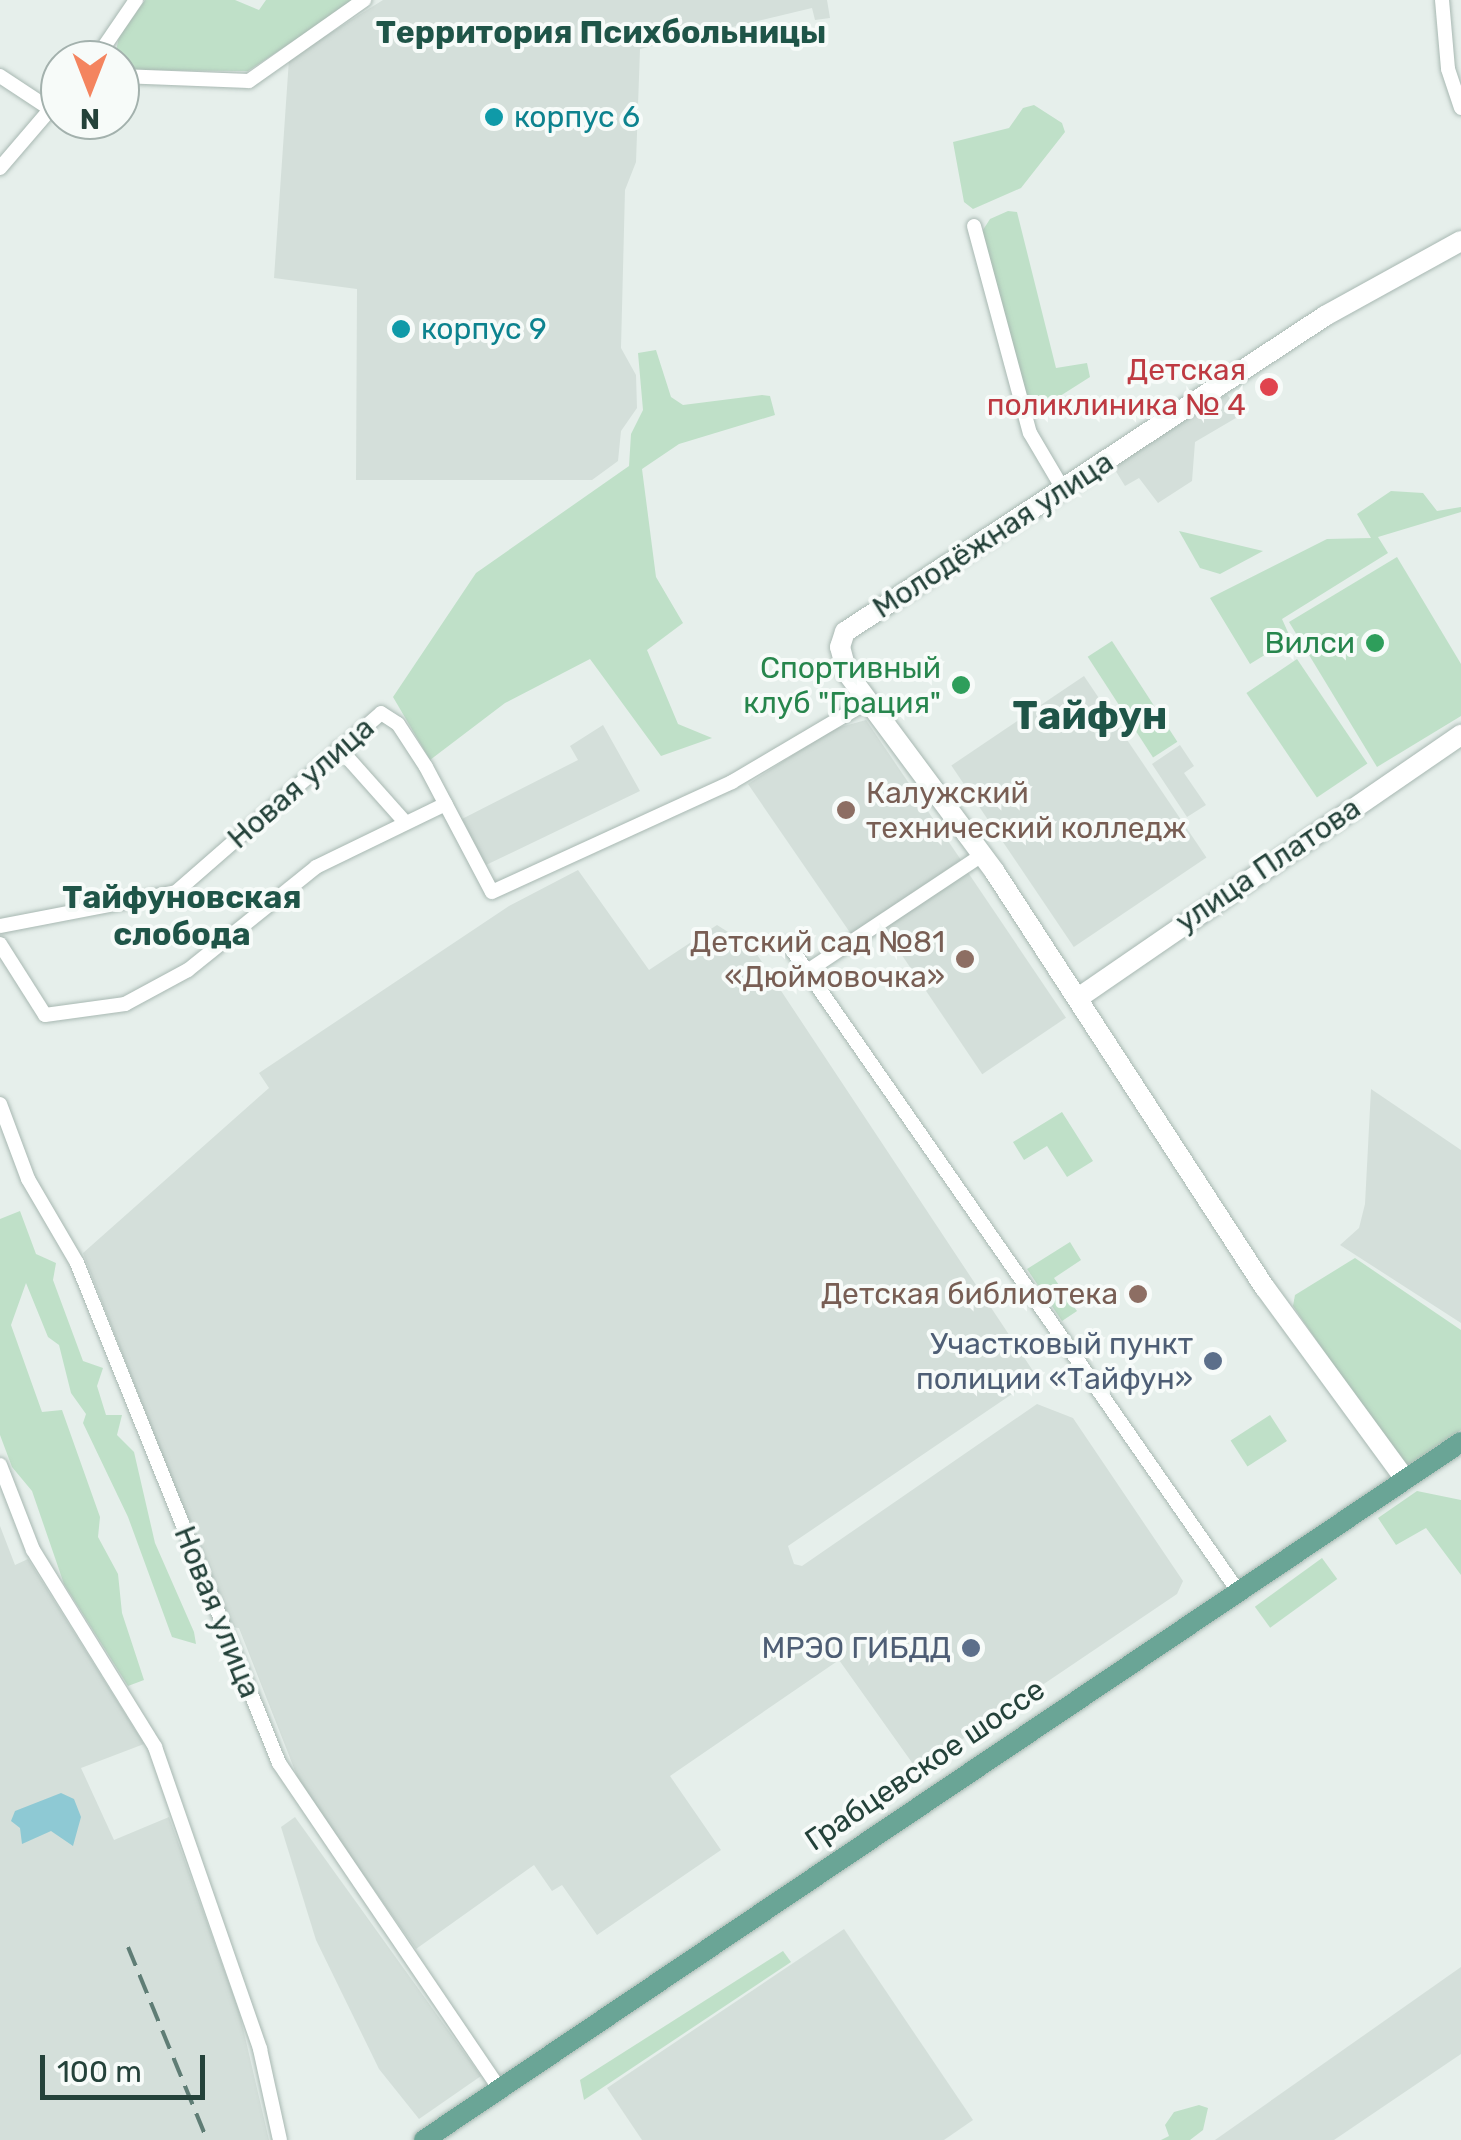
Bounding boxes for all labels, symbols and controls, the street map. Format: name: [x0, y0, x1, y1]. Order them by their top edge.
district label: Территория Психбольницы: [376, 13, 826, 51]
north arrow: [40, 40, 140, 140]
place label: корпус 6: [514, 99, 640, 135]
text: N: [80, 102, 100, 135]
marker: корпус 6: [483, 106, 505, 128]
place label: корпус 9: [421, 311, 547, 347]
marker: корпус 9: [390, 318, 412, 340]
place label: Детская поликлиника № 4: [987, 352, 1246, 422]
marker: Детская поликлиника № 4: [1256, 374, 1282, 400]
street label: Молодёжная улица: [866, 444, 1120, 626]
place label: Вилси: [1264, 625, 1355, 661]
marker: Вилси: [1364, 632, 1386, 654]
place label: Спортивный клуб "Грация": [743, 650, 941, 720]
marker: Спортивный клуб "Грация": [950, 674, 972, 696]
district label: Тайфун: [1013, 692, 1167, 740]
street label: Новая улица: [221, 710, 381, 856]
place label: Калужский технический колледж: [866, 775, 1187, 846]
street label: улица Платова: [1169, 790, 1367, 940]
marker: Калужский технический колледж: [835, 799, 857, 821]
district label: Тайфуновская слобода: [62, 879, 302, 954]
place label: Детский сад №81 «Дюймовочка»: [690, 924, 945, 994]
marker: Детский сад №81 «Дюймовочка»: [954, 948, 976, 970]
place label: Детская библиотека: [821, 1276, 1118, 1312]
marker: Детская библиотека: [1127, 1283, 1149, 1305]
place label: Участковый пункт полиции «Тайфун»: [916, 1326, 1193, 1396]
marker: Участковый пункт полиции «Тайфун»: [1202, 1350, 1224, 1372]
street label: Новая улица: [166, 1521, 268, 1703]
place label: МРЭО ГИБДД: [761, 1630, 951, 1666]
marker: МРЭО ГИБДД: [960, 1637, 982, 1659]
street label: Грабцевское шоссе: [798, 1671, 1052, 1859]
scale bar: [45, 2035, 210, 2097]
text: 100 m: [57, 2054, 142, 2090]

